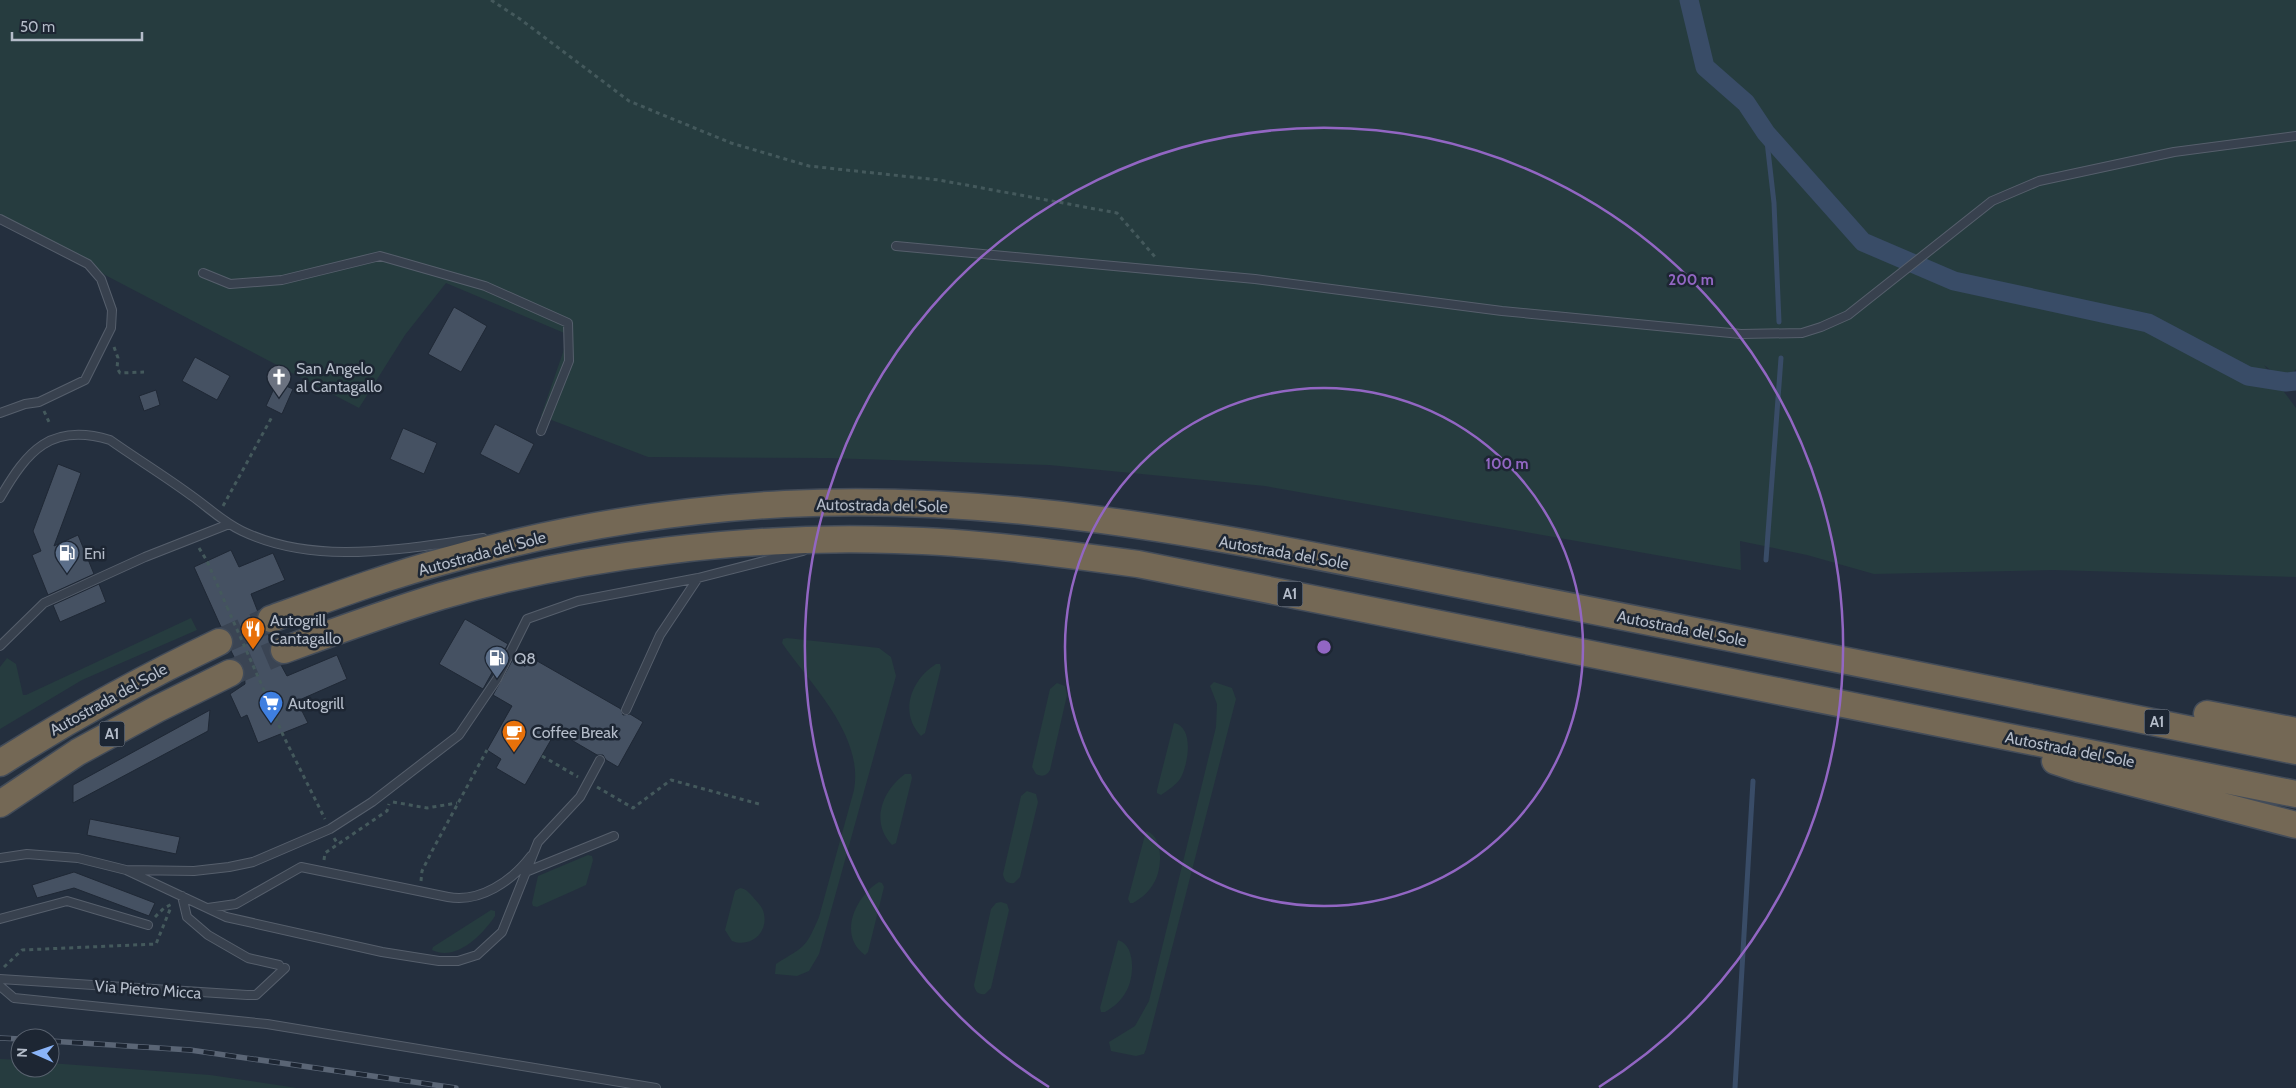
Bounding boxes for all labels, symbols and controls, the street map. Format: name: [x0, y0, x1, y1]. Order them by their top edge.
scale bar: [12, 10, 142, 42]
text: 50 m: [20, 18, 55, 36]
text: 200 m: [1668, 271, 1714, 289]
place label: San Angelo al Cantagallo: [296, 359, 383, 396]
church icon: San Angelo al Cantagallo: [266, 364, 292, 398]
text: 100 m: [1485, 455, 1529, 473]
street label: Autostrada del Sole: [816, 495, 948, 516]
street label: Autostrada del Sole: [416, 527, 548, 580]
street label: Autostrada del Sole: [1218, 532, 1350, 573]
fuel station icon: Eni: [54, 540, 80, 574]
place label: Eni: [84, 544, 105, 563]
road number: A1: [1278, 582, 1302, 606]
street label: Autostrada del Sole: [1616, 607, 1748, 650]
place label: Autogrill Cantagallo: [270, 611, 342, 648]
restaurant icon: Autogrill Cantagallo: [240, 616, 266, 650]
centre of rings: [1315, 638, 1333, 656]
fuel station icon: Q8: [484, 645, 510, 679]
place label: Q8: [514, 649, 536, 668]
street label: Autostrada del Sole: [46, 659, 170, 740]
supermarket icon: Autogrill: [258, 690, 284, 724]
place label: Autogrill: [288, 694, 344, 713]
road number: A1: [2144, 710, 2170, 734]
cafe icon: Coffee Break: [501, 719, 527, 753]
road number: A1: [100, 722, 124, 746]
place label: Coffee Break: [532, 723, 619, 742]
street label: Autostrada del Sole: [2004, 728, 2136, 771]
street label: Via Pietro Micca: [94, 976, 202, 1003]
north arrow: [10, 1028, 60, 1078]
text: N: [13, 1047, 31, 1058]

